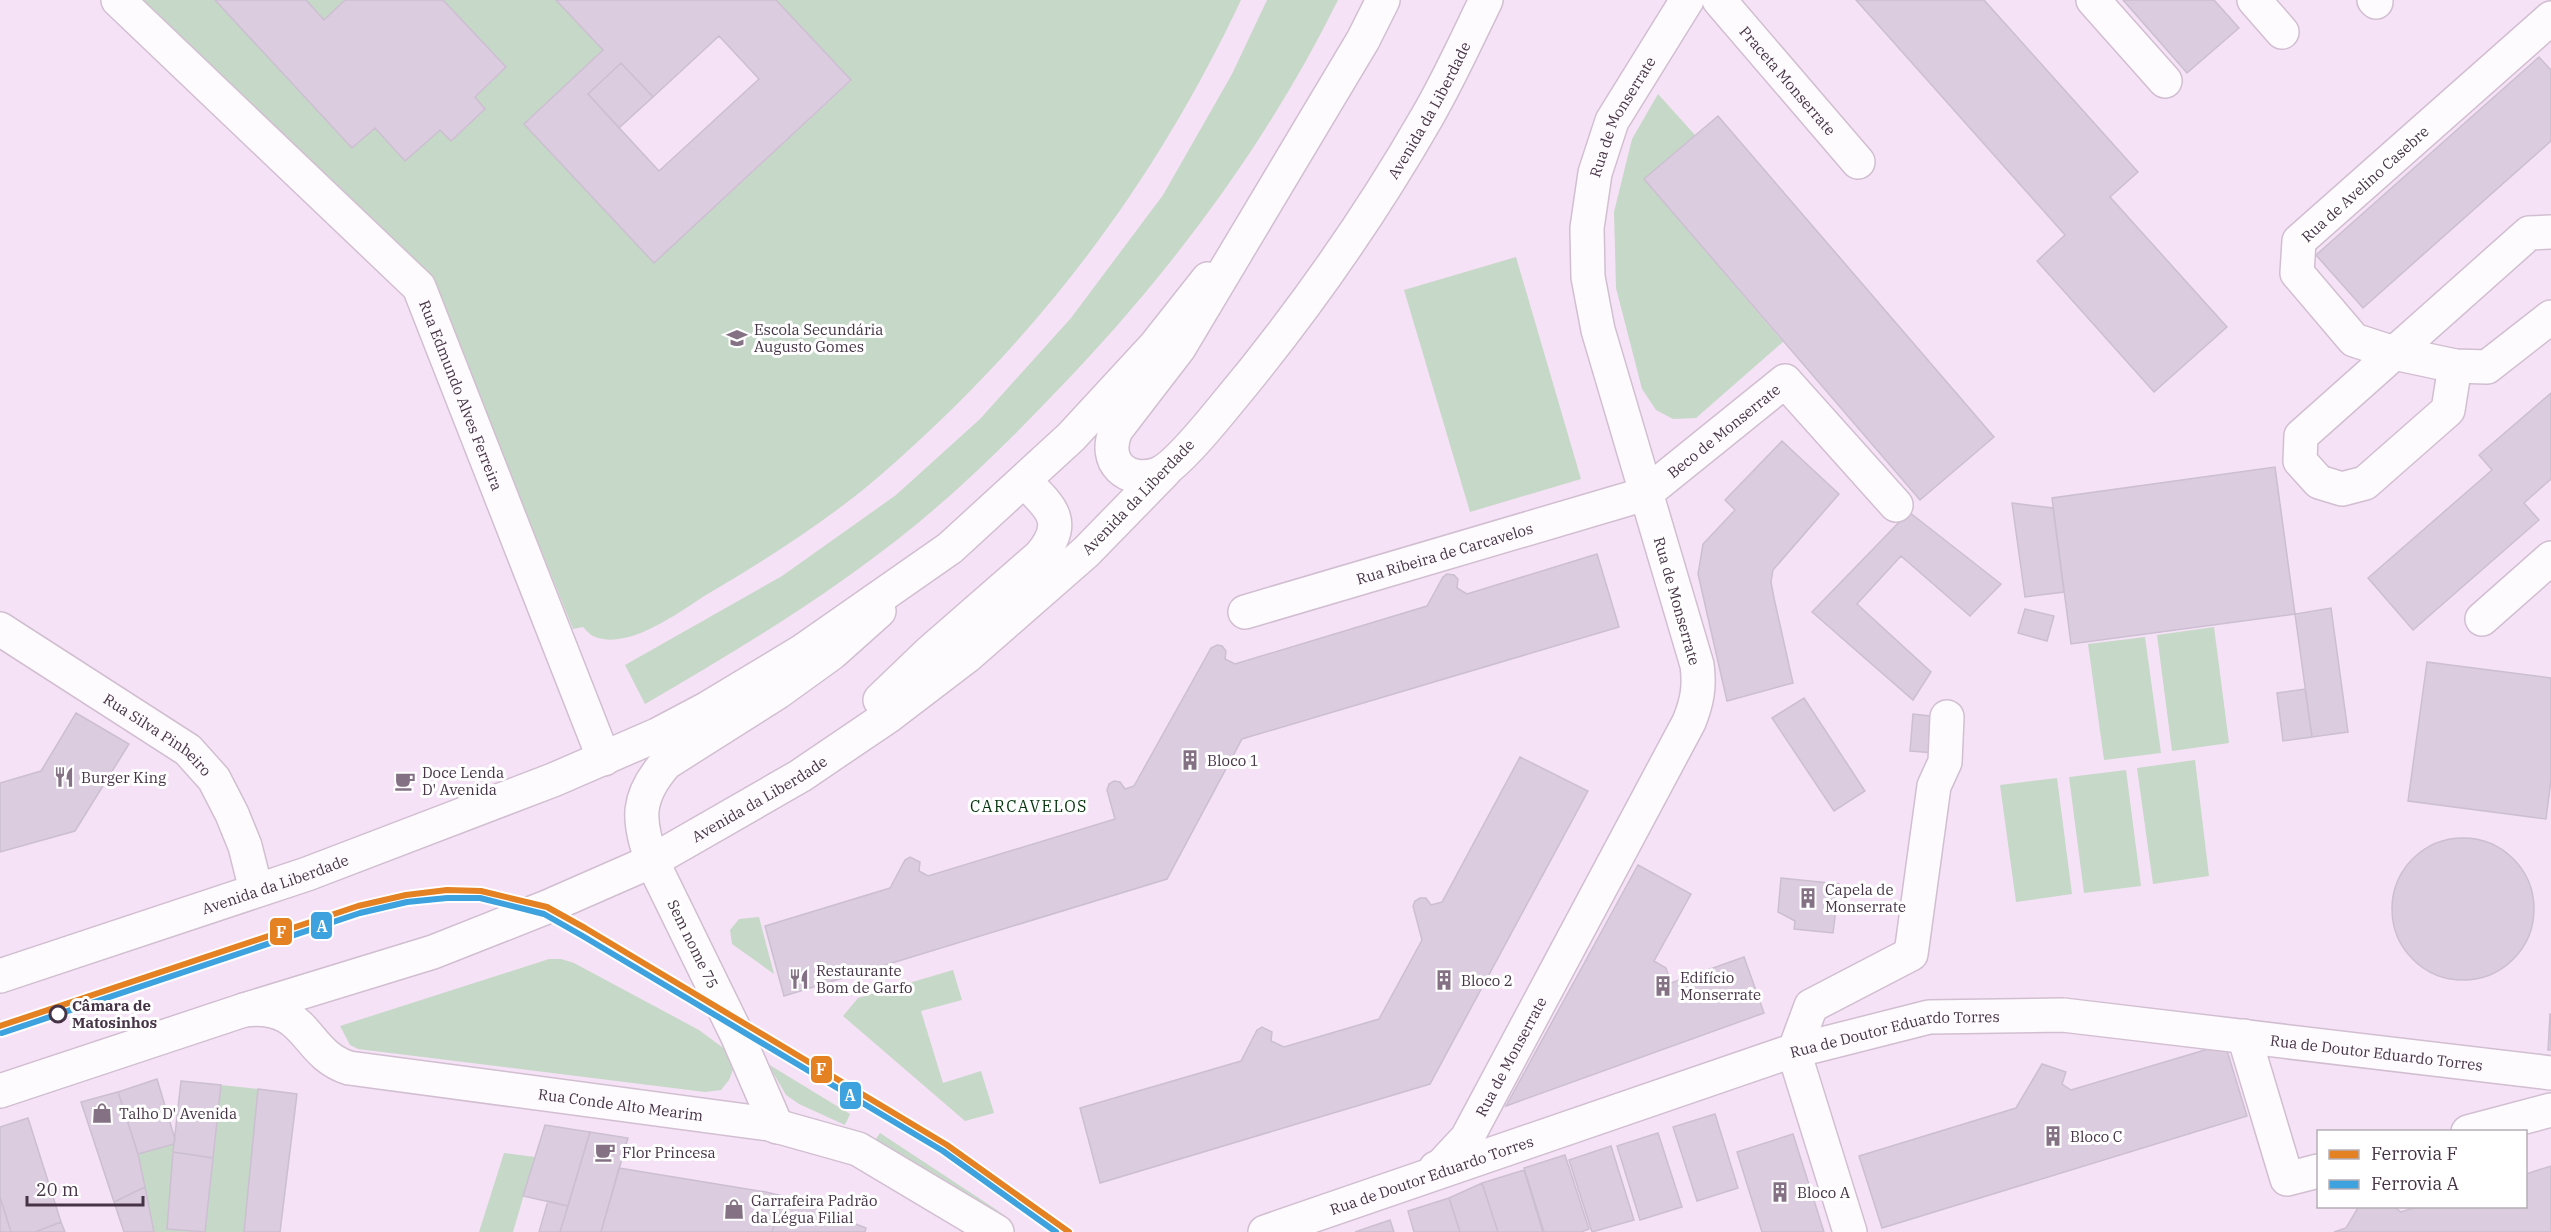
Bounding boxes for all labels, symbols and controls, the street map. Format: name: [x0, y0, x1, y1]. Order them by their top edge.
street label: Praceta Monserrate: [1736, 22, 1840, 139]
street label: Avenida da Liberdade: [1383, 38, 1474, 182]
street label: Rua de Monserrate: [1585, 53, 1659, 179]
street label: Rua de Avelino Casebre: [2297, 122, 2433, 246]
street label: Rua Edmundo Alves Ferreira: [415, 297, 507, 493]
place label: Escola Secundária Augusto Gomes: [754, 320, 884, 356]
school or university icon: Escola Secundária Augusto Gomes: [725, 326, 749, 350]
street label: Beco de Monserrate: [1663, 379, 1784, 482]
street label: Avenida da Liberdade: [1078, 435, 1198, 559]
street label: Rua Ribeira de Carcavelos: [1354, 518, 1535, 588]
street label: Rua de Monserrate: [1650, 535, 1704, 667]
street label: Rua Silva Pinheiro: [100, 689, 216, 780]
building icon: Bloco 1: [1178, 748, 1202, 772]
street label: Avenida da Liberdade: [688, 751, 830, 846]
place label: Bloco 1: [1207, 751, 1259, 770]
place label: Doce Lenda D' Avenida: [422, 763, 504, 799]
restaurant icon: Burger King: [52, 765, 76, 789]
place label: Burger King: [81, 768, 166, 787]
cafe icon: Doce Lenda D' Avenida: [393, 769, 417, 793]
district label: CARCAVELOS: [970, 796, 1088, 816]
street label: Avenida da Liberdade: [199, 850, 351, 918]
place label: Capela de Monserrate: [1825, 880, 1906, 916]
building icon: Capela de Monserrate: [1796, 886, 1820, 910]
street label: Sem nome 75: [663, 896, 723, 992]
line badge: A: [310, 911, 333, 940]
text: A: [316, 916, 328, 936]
line badge: F: [269, 917, 293, 946]
text: F: [276, 922, 286, 942]
place label: Restaurante Bom de Garfo: [816, 961, 912, 997]
restaurant icon: Restaurante Bom de Garfo: [787, 967, 811, 991]
building icon: Bloco 2: [1432, 968, 1456, 992]
place label: Edifício Monserrate: [1680, 968, 1761, 1004]
place label: Bloco 2: [1461, 971, 1513, 990]
building icon: Edifício Monserrate: [1651, 974, 1675, 998]
street label: Rua de Monserrate: [1471, 993, 1550, 1120]
place label: Câmara de Matosinhos: [72, 996, 157, 1032]
marker: Câmara de Matosinhos: [49, 1005, 67, 1023]
street label: Rua de Doutor Eduardo Torres: [1788, 1006, 2000, 1061]
street label: Rua de Doutor Eduardo Torres: [2269, 1030, 2484, 1074]
line badge: F: [810, 1055, 833, 1084]
text: F: [816, 1059, 826, 1079]
line badge: A: [839, 1081, 862, 1110]
street label: Rua Conde Alto Mearim: [537, 1084, 705, 1125]
text: A: [844, 1085, 856, 1105]
shop icon: Talho D' Avenida: [90, 1101, 114, 1125]
place label: Talho D' Avenida: [119, 1104, 237, 1123]
building icon: Bloco C: [2041, 1124, 2065, 1148]
place label: Bloco C: [2070, 1127, 2122, 1146]
legend: [2317, 1130, 2527, 1208]
street label: Rua de Doutor Eduardo Torres: [1327, 1131, 1536, 1219]
cafe icon: Flor Princesa: [593, 1140, 617, 1164]
text: Ferrovia F: [2371, 1142, 2458, 1165]
place label: Flor Princesa: [622, 1143, 716, 1162]
scale bar: [27, 1169, 142, 1207]
text: Ferrovia A: [2371, 1172, 2459, 1195]
text: 20 m: [36, 1178, 79, 1201]
building icon: Bloco A: [1768, 1180, 1792, 1204]
place label: Bloco A: [1797, 1183, 1851, 1202]
place label: Garrafeira Padrão da Légua Filial: [751, 1191, 877, 1227]
shop icon: Garrafeira Padrão da Légua Filial: [722, 1197, 746, 1221]

